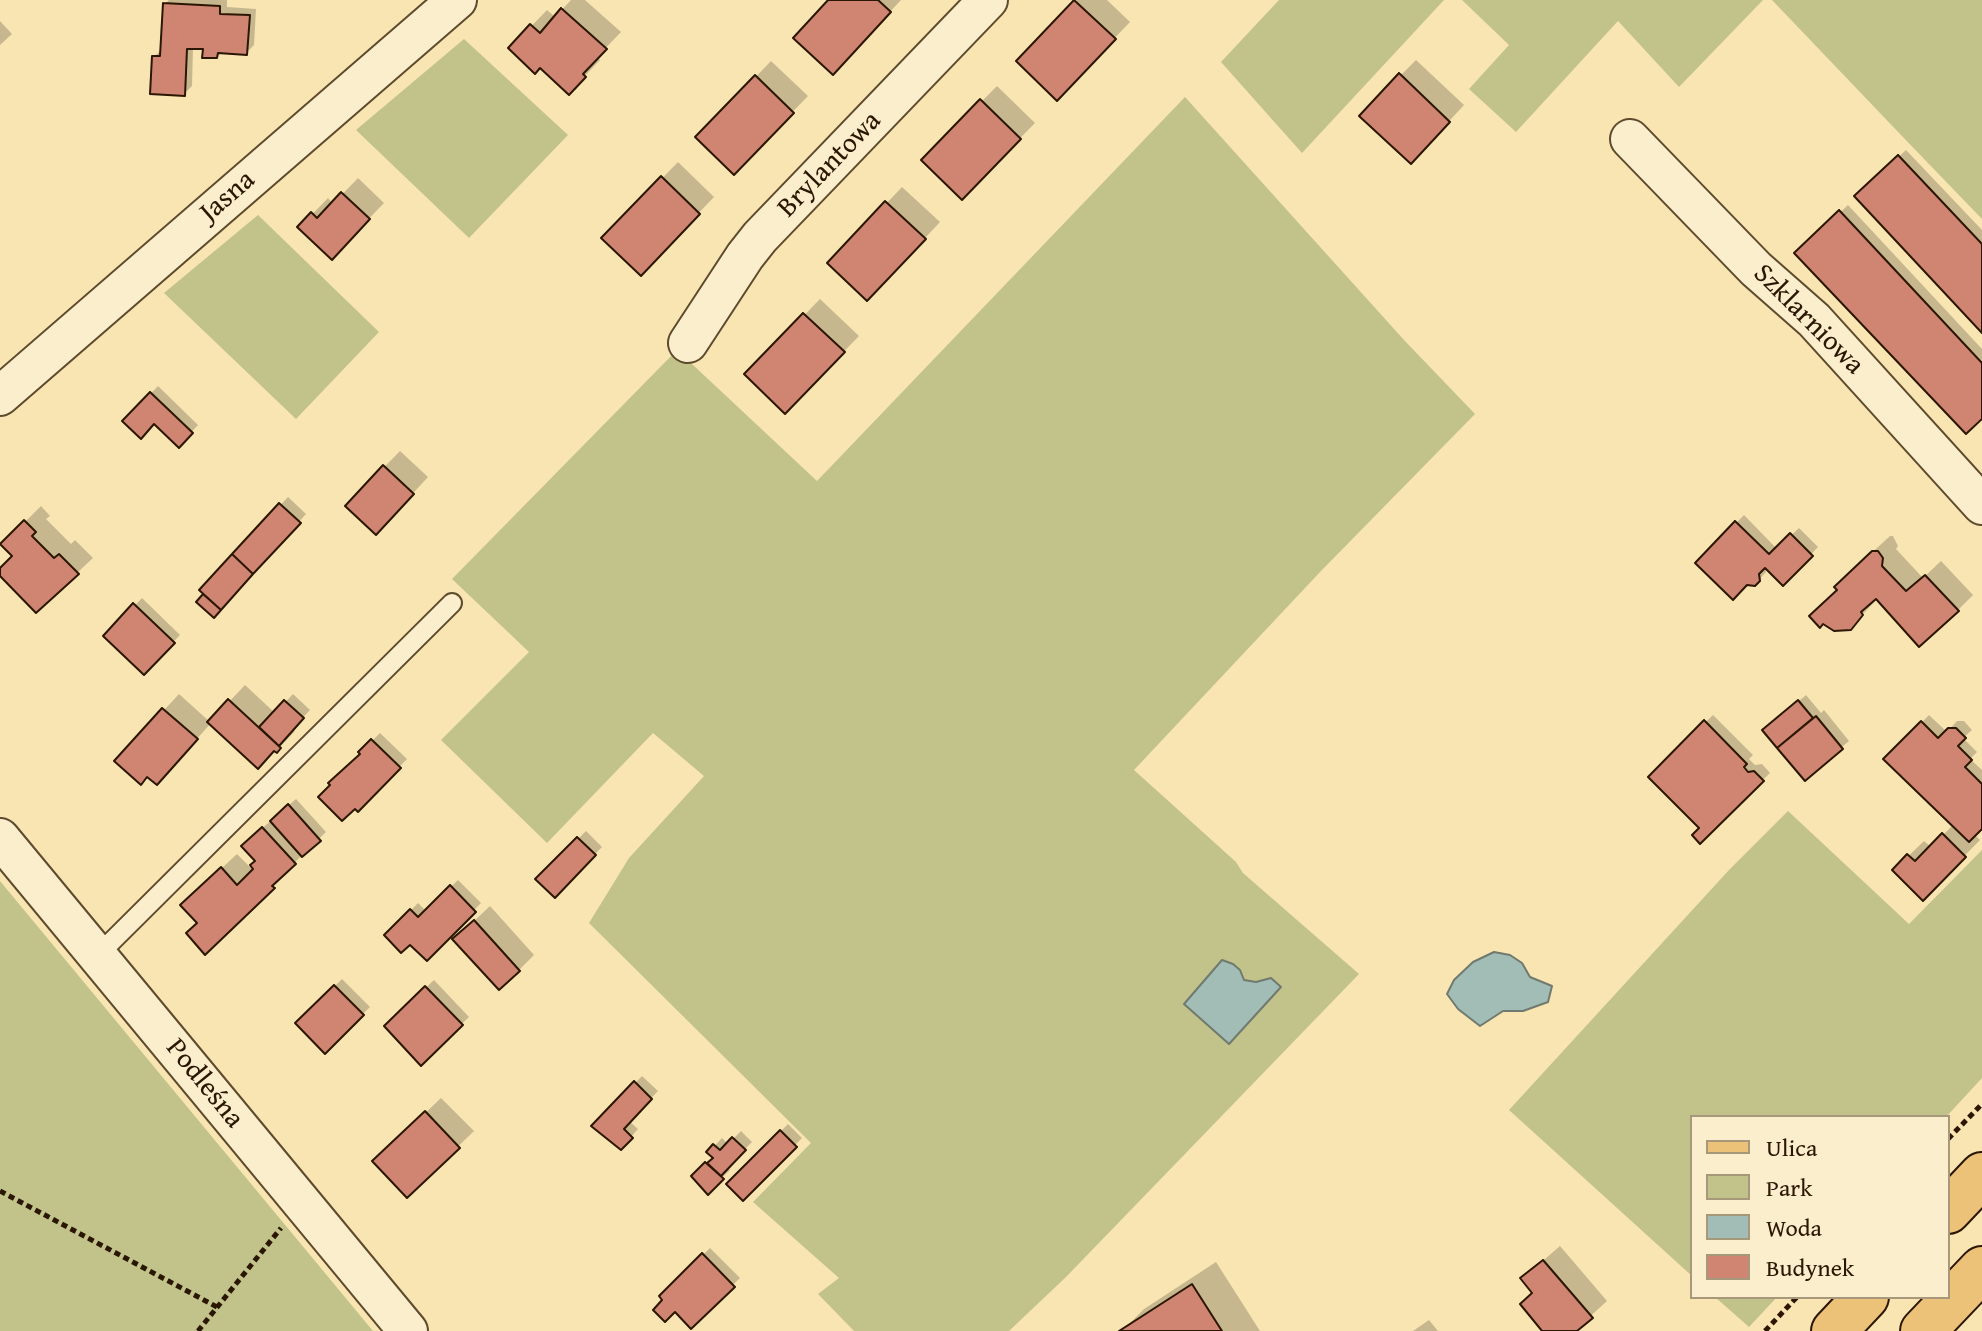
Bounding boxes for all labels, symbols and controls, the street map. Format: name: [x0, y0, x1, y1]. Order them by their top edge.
street label: Brylantowa: [771, 105, 889, 225]
street label: Jasna: [194, 164, 262, 230]
street label: Szklarniowa: [1746, 258, 1870, 382]
street label: Podleśna: [158, 1032, 250, 1136]
legend: [1690, 1115, 1950, 1299]
text: Ulica: [1766, 1130, 1817, 1165]
text: Park: [1766, 1170, 1812, 1205]
text: Woda: [1766, 1210, 1822, 1245]
text: Budynek: [1766, 1250, 1854, 1285]

